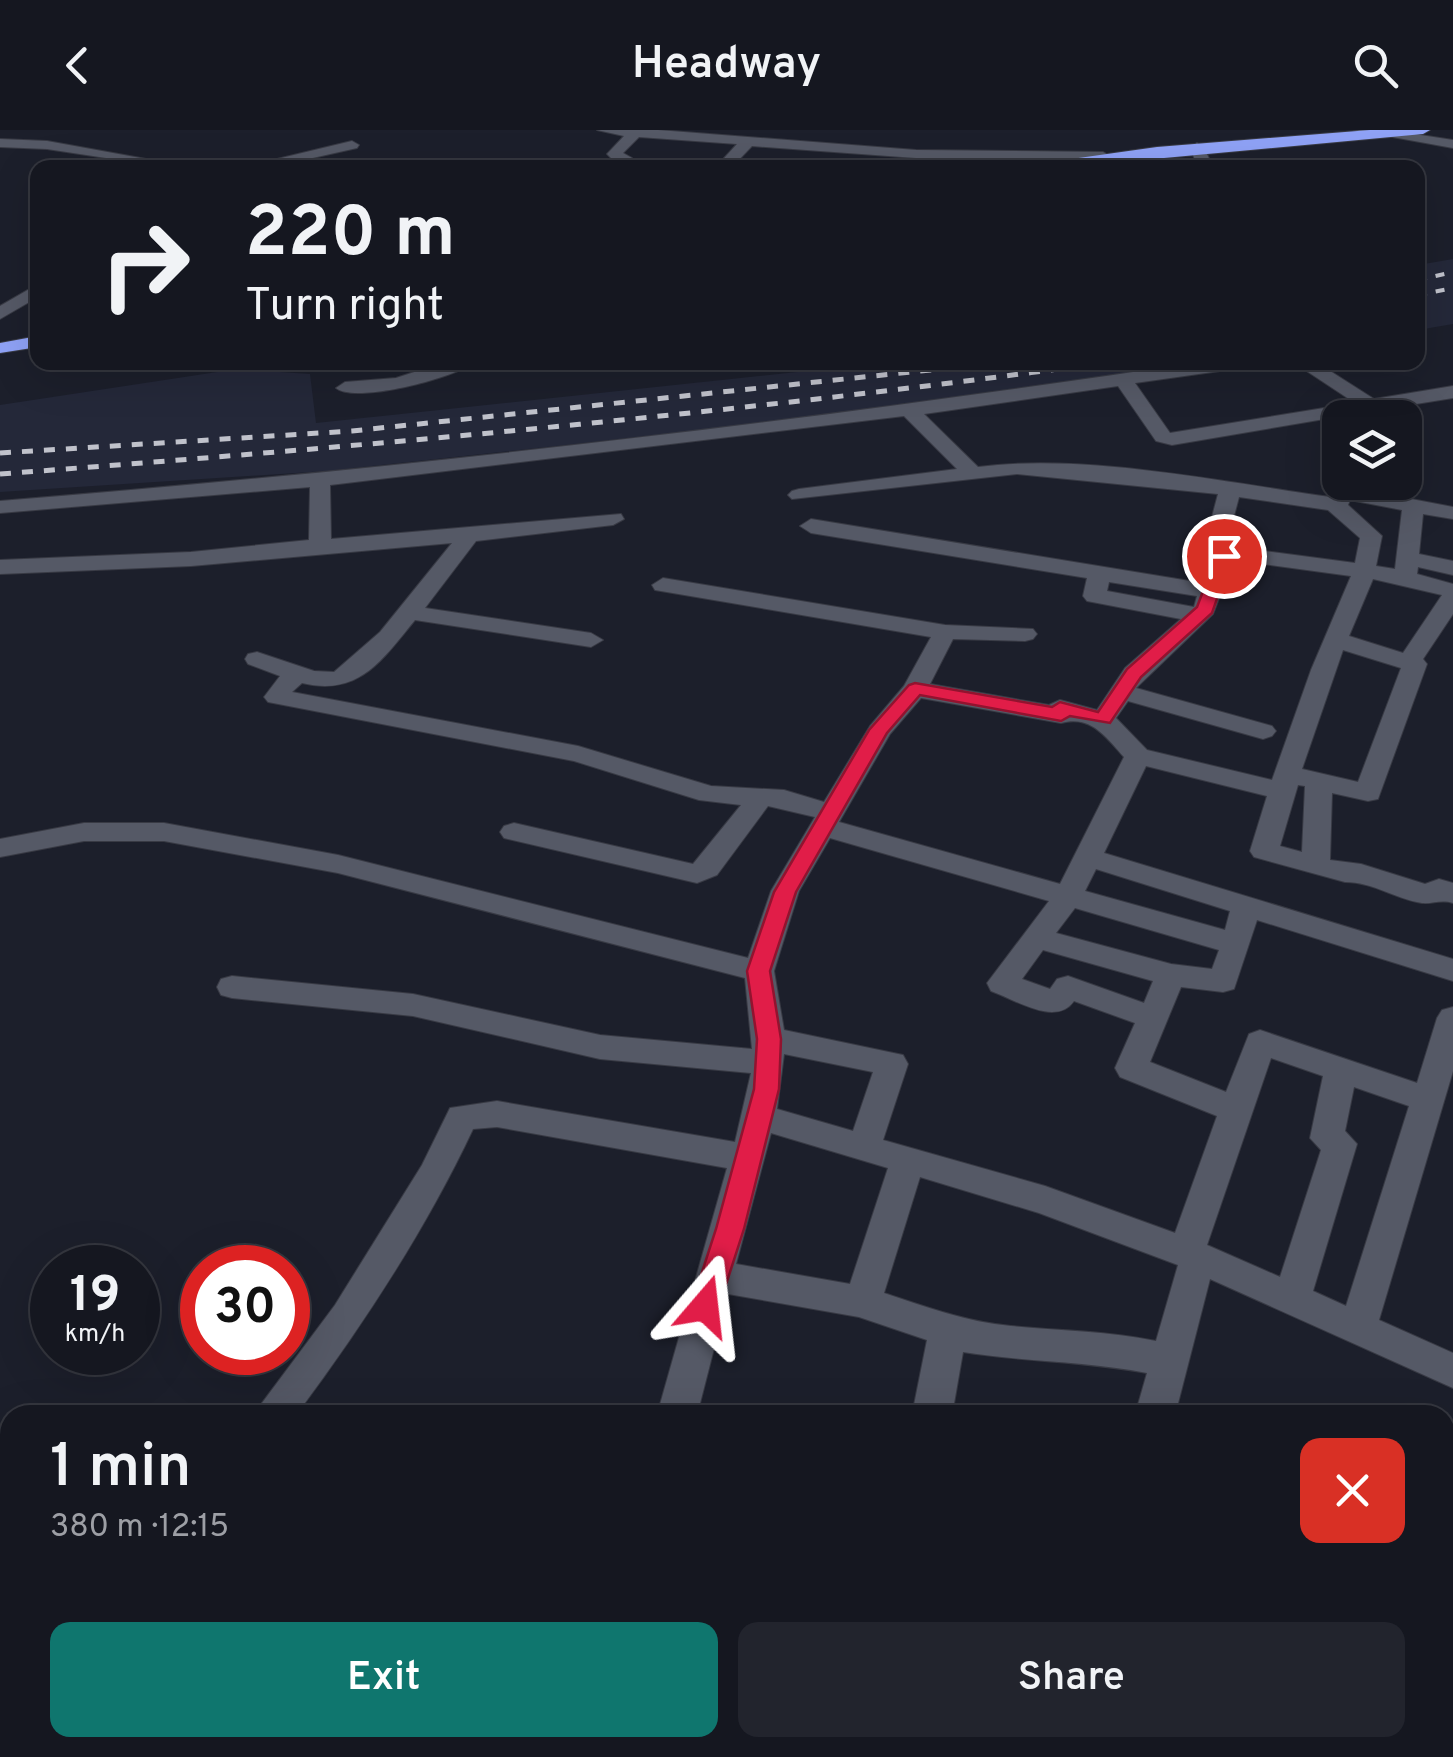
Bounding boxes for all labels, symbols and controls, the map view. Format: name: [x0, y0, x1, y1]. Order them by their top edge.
text: Headway: [632, 37, 821, 94]
icon: back: [50, 38, 105, 93]
icon: search: [1348, 38, 1403, 93]
text: 220 m: [245, 192, 455, 281]
icon: right: [80, 200, 210, 330]
text: Turn right: [245, 279, 444, 336]
map controls: [1322, 400, 1422, 500]
button: layers: [1322, 400, 1422, 500]
pin: [1182, 514, 1267, 599]
icon: arrive: [1197, 529, 1252, 584]
speed limit sign: 30: [180, 1245, 310, 1375]
position arrow: [653, 1254, 757, 1358]
text: 19: [70, 1266, 120, 1329]
text: km/h: [65, 1319, 125, 1351]
text: 1 min: [50, 1432, 191, 1508]
button: close: [1300, 1438, 1405, 1543]
text: 380 m · 12:15: [50, 1508, 229, 1548]
button: Exit: [50, 1622, 718, 1737]
button: Share: [738, 1622, 1405, 1737]

